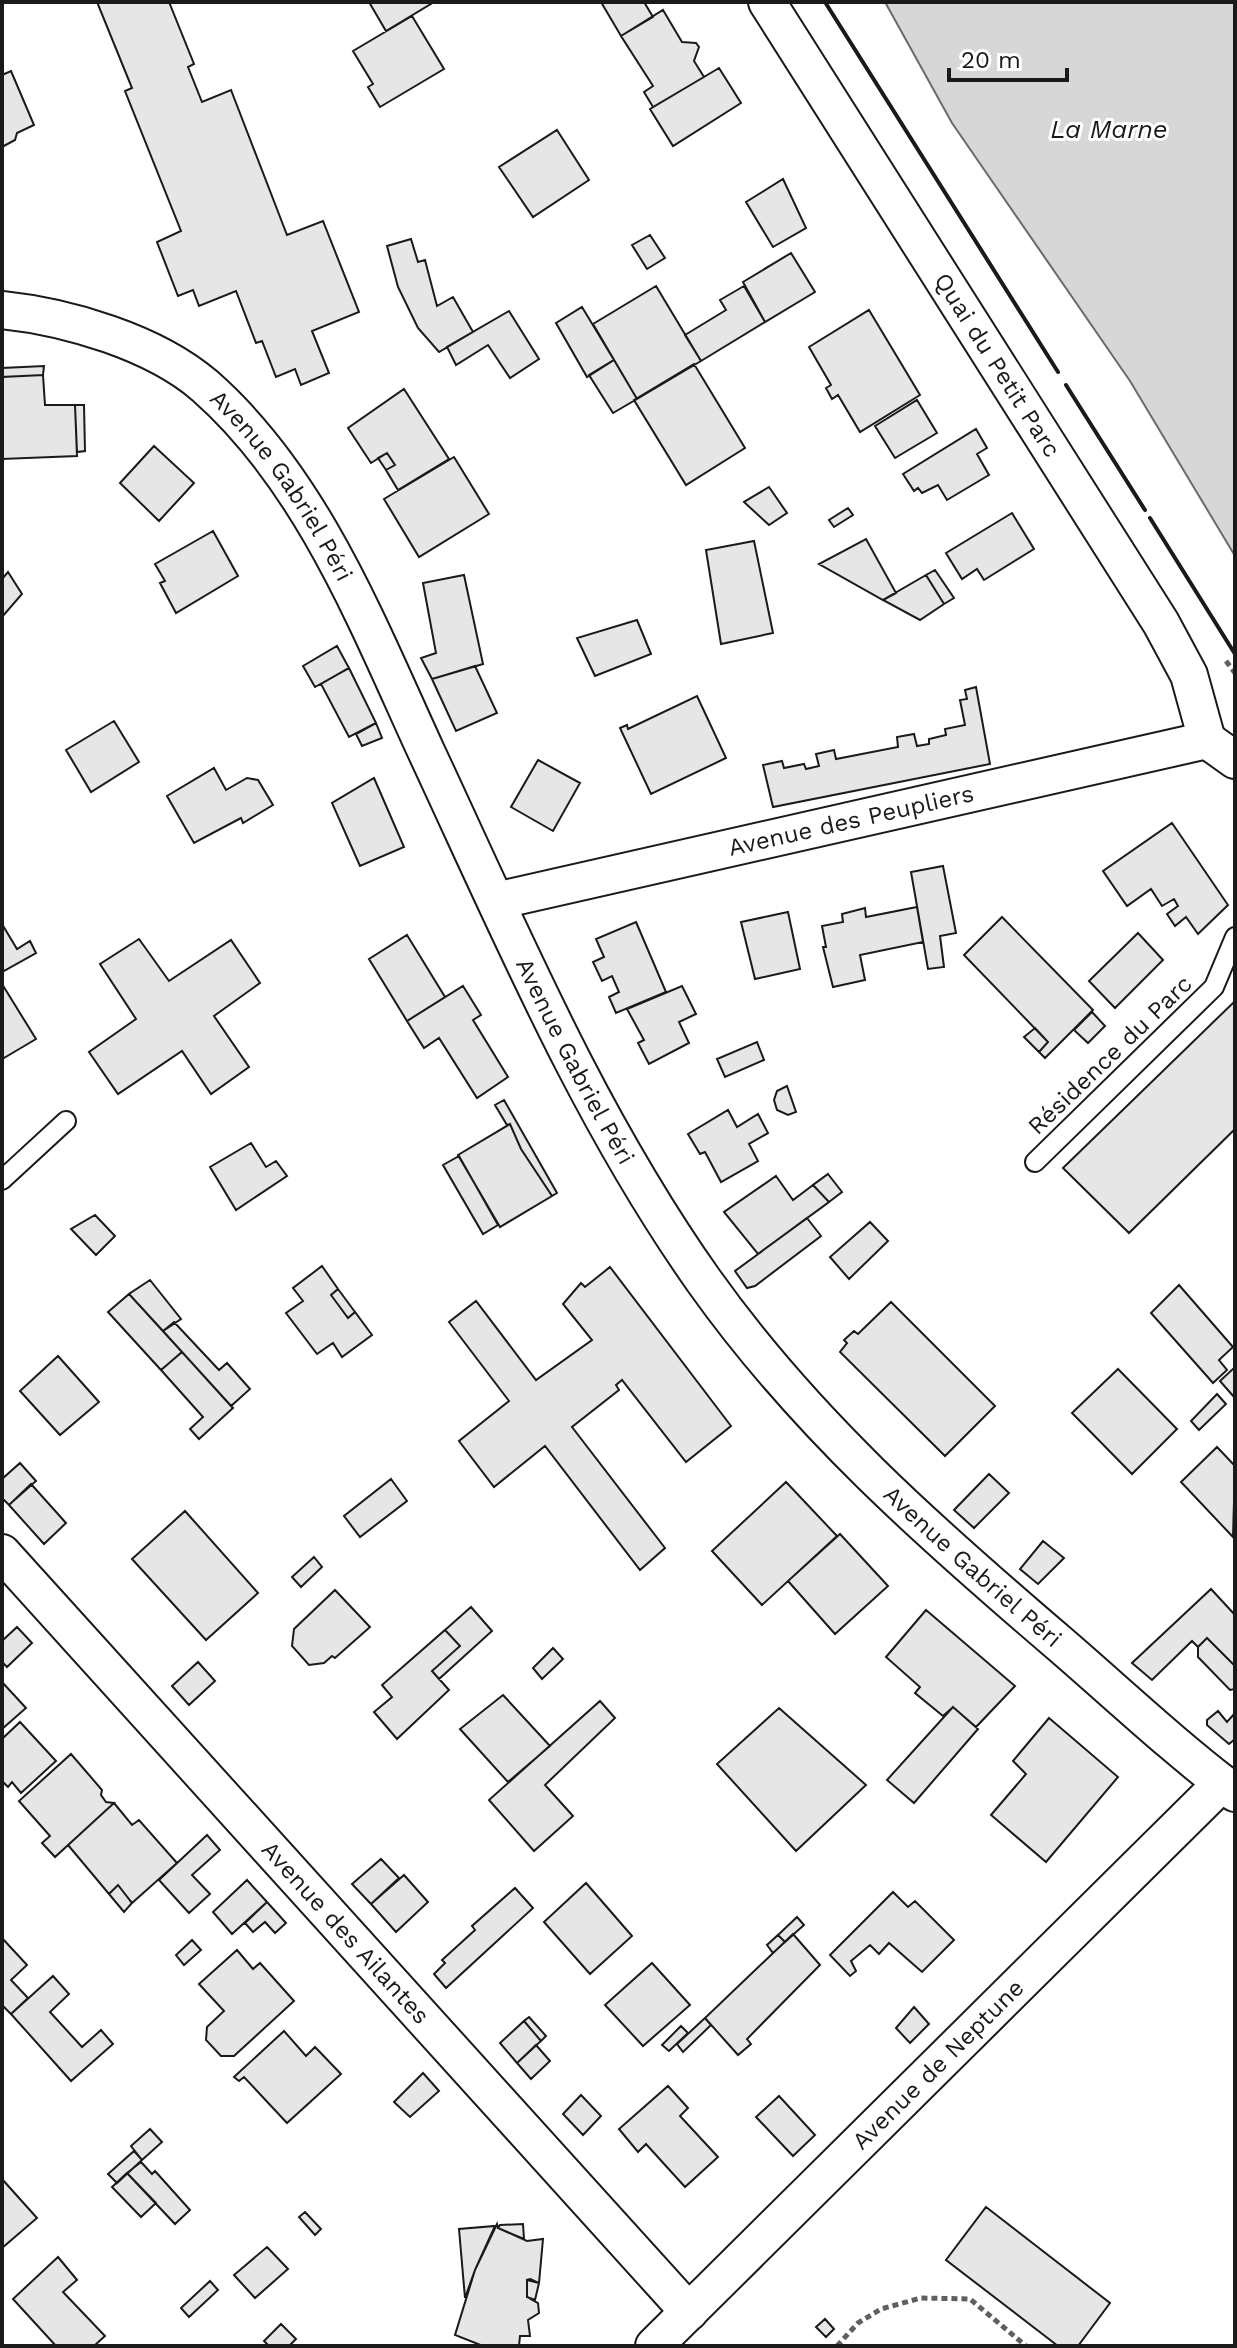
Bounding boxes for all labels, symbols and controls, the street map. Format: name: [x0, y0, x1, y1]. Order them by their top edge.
scale bar: [949, 32, 1067, 82]
text: 20 m: [961, 46, 1021, 74]
water label: La Marne: [1050, 114, 1168, 144]
street label: Quai du Petit Parc: [929, 268, 1066, 462]
street label: Avenue Gabriel Péri: [204, 384, 358, 586]
street label: Avenue des Peupliers: [726, 779, 976, 862]
street label: Avenue Gabriel Péri: [510, 954, 640, 1169]
street label: Résidence du Parc: [1022, 970, 1198, 1140]
street label: Avenue Gabriel Péri: [878, 1480, 1067, 1653]
street label: Avenue des Ailantes: [256, 1836, 435, 2030]
street label: Avenue de Neptune: [847, 1974, 1030, 2155]

